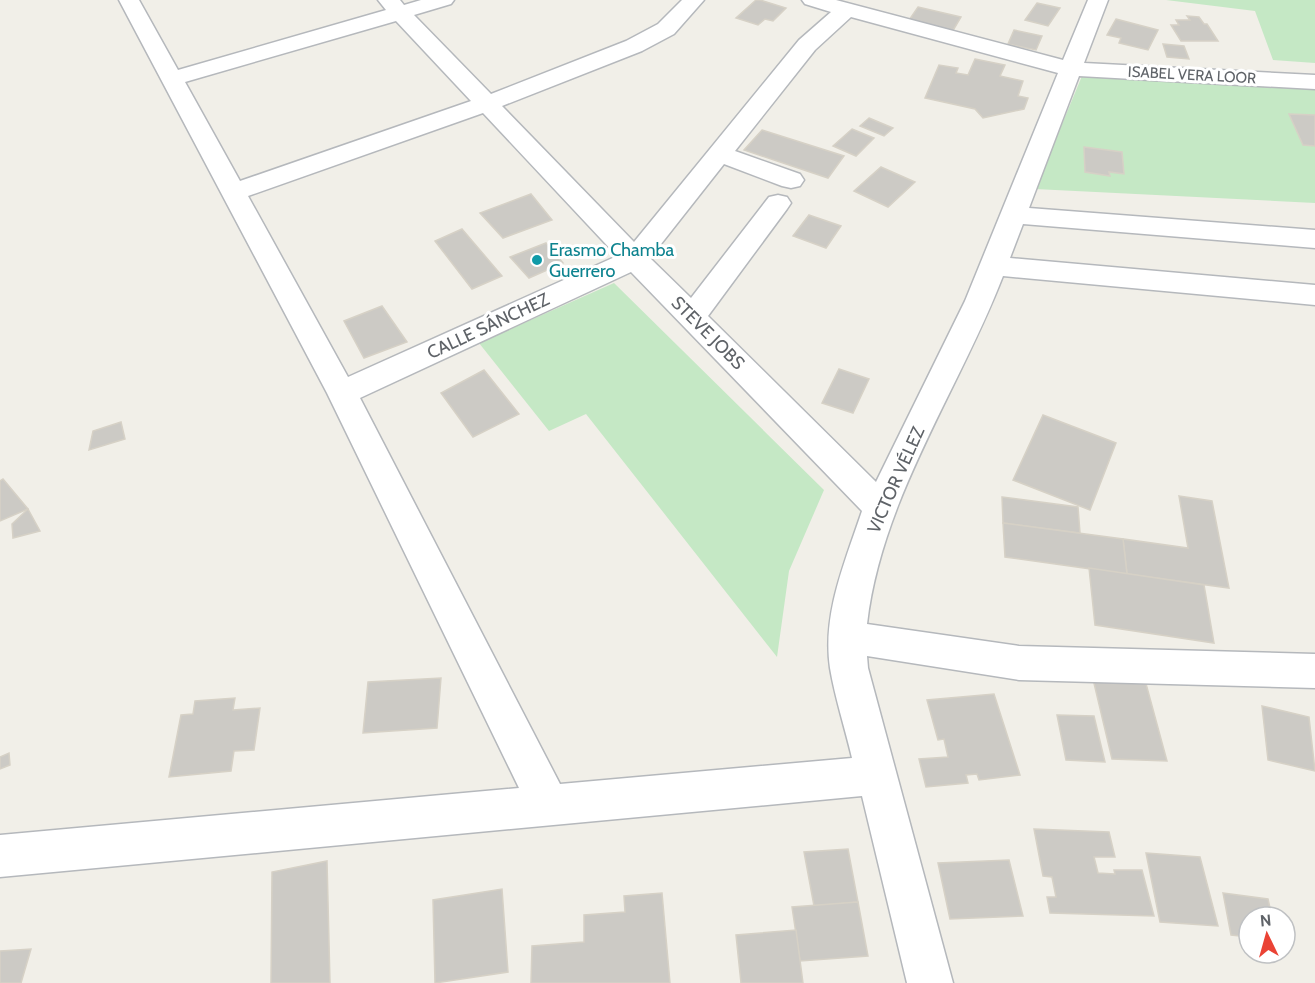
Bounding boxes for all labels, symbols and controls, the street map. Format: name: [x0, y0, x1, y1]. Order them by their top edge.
street label: ISABEL VERA LOOR: [1127, 63, 1257, 87]
place label: Erasmo Chamba Guerrero: [549, 239, 674, 282]
marker: Erasmo Chamba Guerrero: [530, 253, 544, 267]
street label: CALLE SÁNCHEZ: [423, 288, 553, 364]
street label: STEVE JOBS: [667, 292, 749, 374]
street label: VICTOR VÉLEZ: [863, 423, 929, 537]
north arrow: [1237, 905, 1297, 965]
text: N: [1259, 911, 1272, 931]

